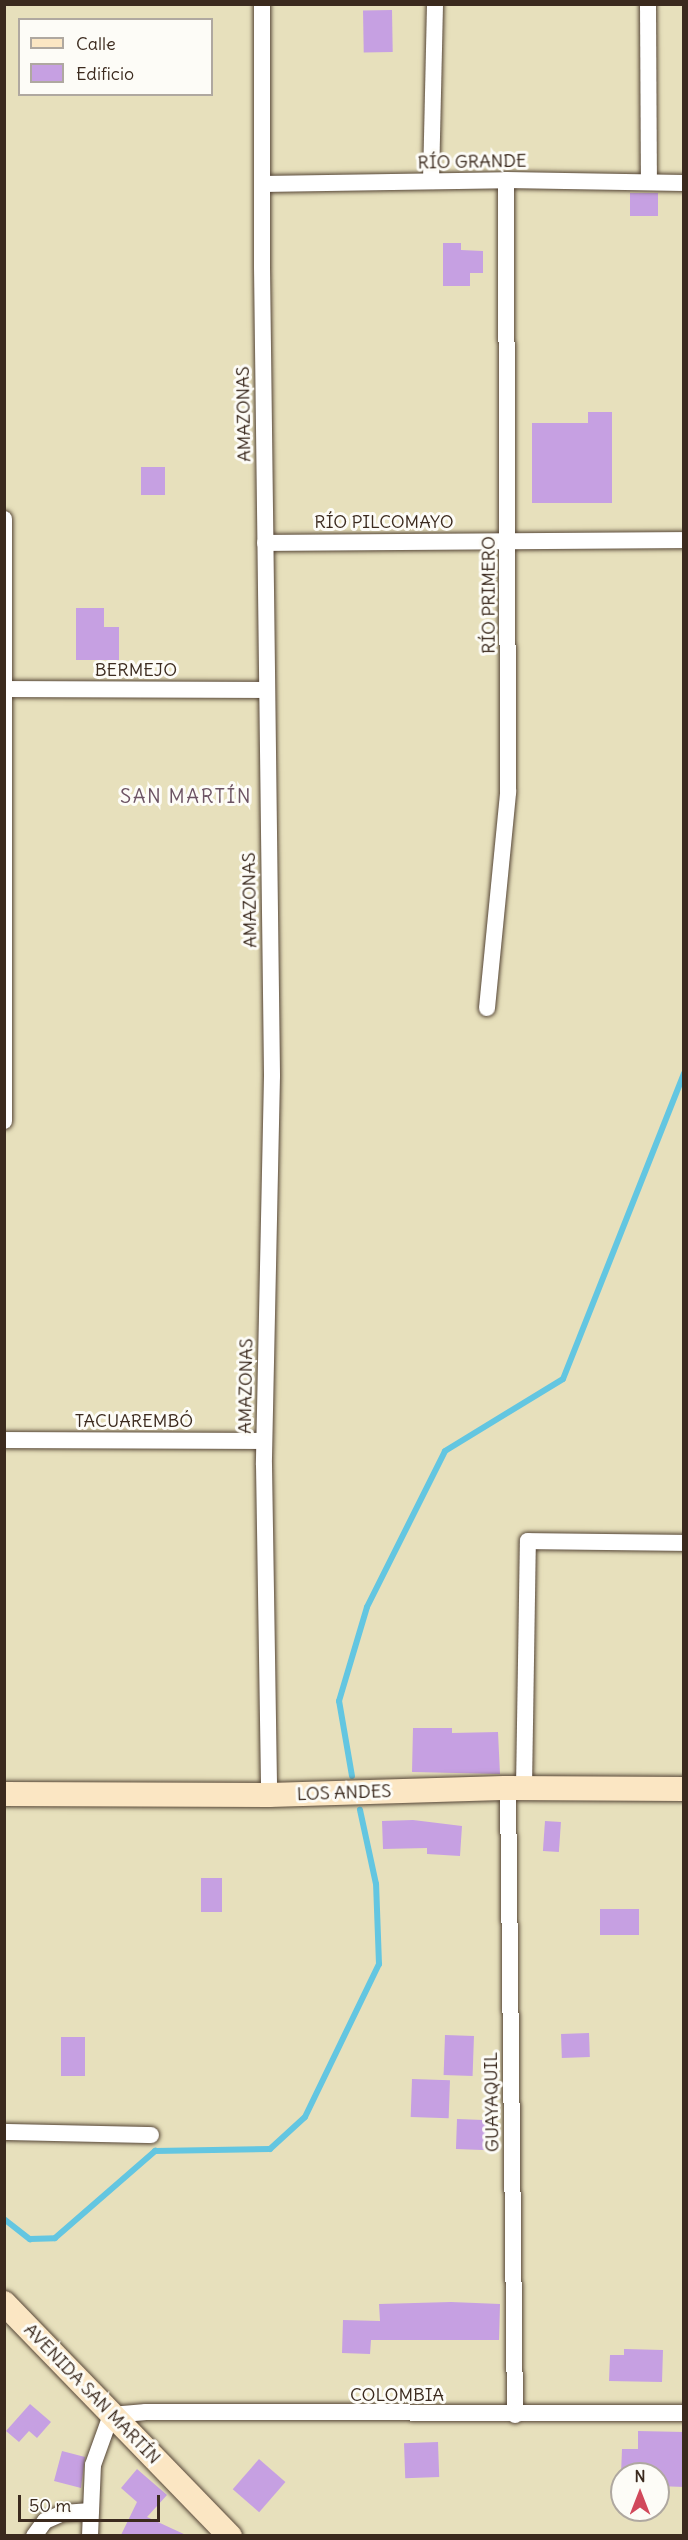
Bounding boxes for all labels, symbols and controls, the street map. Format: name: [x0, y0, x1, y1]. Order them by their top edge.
legend: [18, 18, 213, 96]
text: Calle: [76, 32, 116, 55]
text: Edificio: [76, 62, 134, 85]
street label: RÍO GRANDE: [417, 150, 527, 174]
street label: AMAZONAS: [232, 366, 256, 462]
street label: RÍO PILCOMAYO: [314, 511, 454, 533]
street label: RÍO PRIMERO: [478, 536, 500, 654]
street label: BERMEJO: [95, 659, 177, 681]
district label: SAN MARTÍN: [120, 783, 252, 807]
street label: AMAZONAS: [238, 852, 262, 948]
street label: AMAZONAS: [234, 1338, 258, 1434]
street label: TACUAREMBÓ: [75, 1410, 193, 1432]
street label: LOS ANDES: [296, 1781, 392, 1805]
street label: GUAYAQUIL: [480, 2052, 504, 2152]
street label: AVENIDA SAN MARTÍN: [19, 2319, 165, 2469]
street label: COLOMBIA: [350, 2384, 444, 2406]
north arrow: [610, 2462, 670, 2522]
text: N: [634, 2466, 646, 2486]
scale bar: [21, 2483, 164, 2521]
text: 50 m: [29, 2494, 71, 2517]

